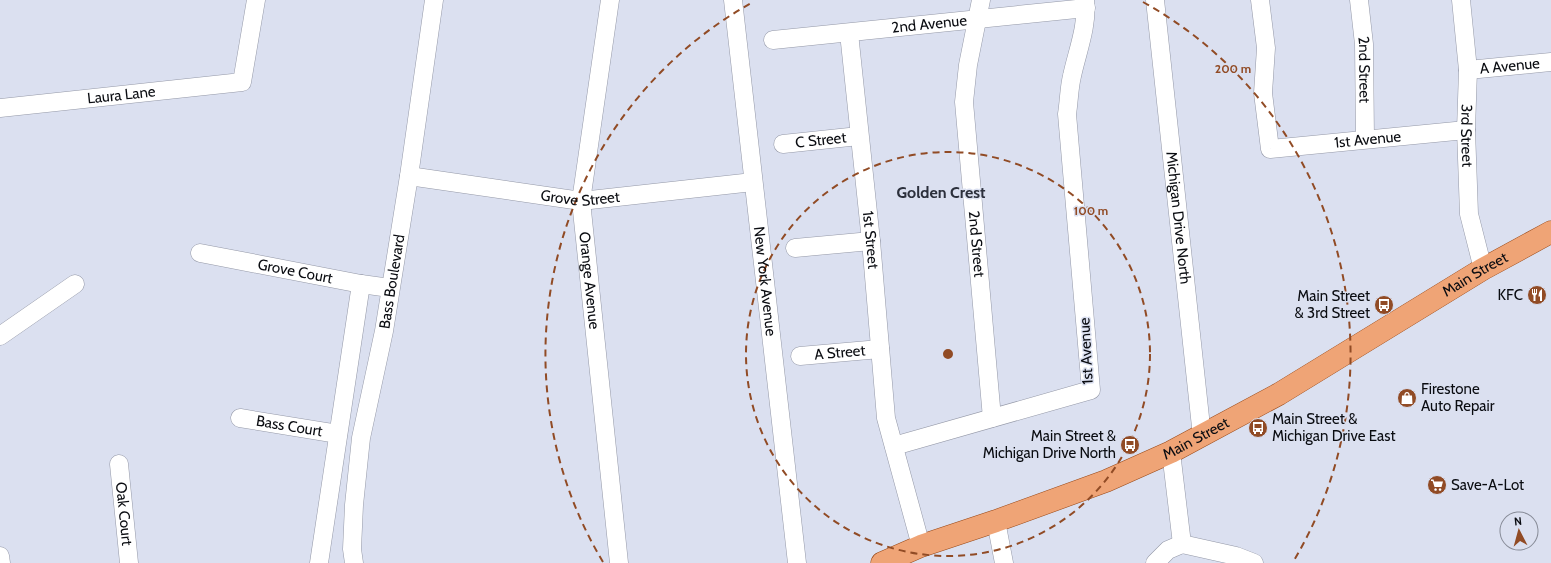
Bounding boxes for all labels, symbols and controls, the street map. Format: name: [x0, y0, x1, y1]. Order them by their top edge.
street label: 2nd Avenue: [891, 11, 968, 37]
street label: 2nd Street: [1354, 35, 1374, 103]
street label: A Avenue: [1479, 54, 1541, 78]
text: 200 m: [1215, 61, 1251, 76]
street label: Laura Lane: [86, 82, 157, 108]
street label: 3rd Street: [1457, 104, 1476, 167]
street label: 1st Avenue: [1333, 127, 1402, 152]
street label: C Street: [794, 128, 847, 152]
street label: Michigan Drive North: [1162, 150, 1195, 285]
district label: Golden Crest: [897, 183, 986, 202]
street label: Grove Street: [540, 186, 621, 210]
text: 100 m: [1074, 203, 1108, 218]
street label: 1st Street: [859, 210, 882, 270]
street label: 2nd Street: [965, 210, 988, 278]
street label: New York Avenue: [750, 225, 780, 337]
street label: Orange Avenue: [575, 231, 603, 330]
street label: Bass Boulevard: [375, 233, 408, 330]
street label: Main Street: [1439, 248, 1511, 301]
street label: Grove Court: [256, 255, 334, 287]
restaurant icon: KFC: [1526, 284, 1548, 306]
place label: KFC: [1498, 286, 1523, 304]
place label: Main Street & 3rd Street: [1295, 287, 1370, 322]
bus stop icon: Main Street & 3rd Street: [1373, 294, 1395, 316]
street label: 1st Avenue: [1075, 317, 1097, 385]
street label: A Street: [814, 341, 866, 364]
centre of rings: [941, 347, 955, 361]
place label: Firestone Auto Repair: [1421, 380, 1495, 415]
shop icon: Firestone Auto Repair: [1396, 387, 1418, 409]
place label: Main Street & Michigan Drive East: [1272, 410, 1396, 445]
street label: Bass Court: [255, 412, 324, 440]
street label: Main Street: [1160, 414, 1232, 464]
bus stop icon: Main Street & Michigan Drive East: [1247, 417, 1269, 439]
place label: Main Street & Michigan Drive North: [983, 427, 1116, 462]
bus stop icon: Main Street & Michigan Drive North: [1119, 434, 1141, 456]
supermarket icon: Save-A-Lot: [1426, 474, 1448, 496]
place label: Save-A-Lot: [1451, 476, 1524, 494]
street label: Oak Court: [112, 481, 136, 546]
north arrow: [1499, 511, 1539, 551]
text: N: [1513, 514, 1523, 528]

